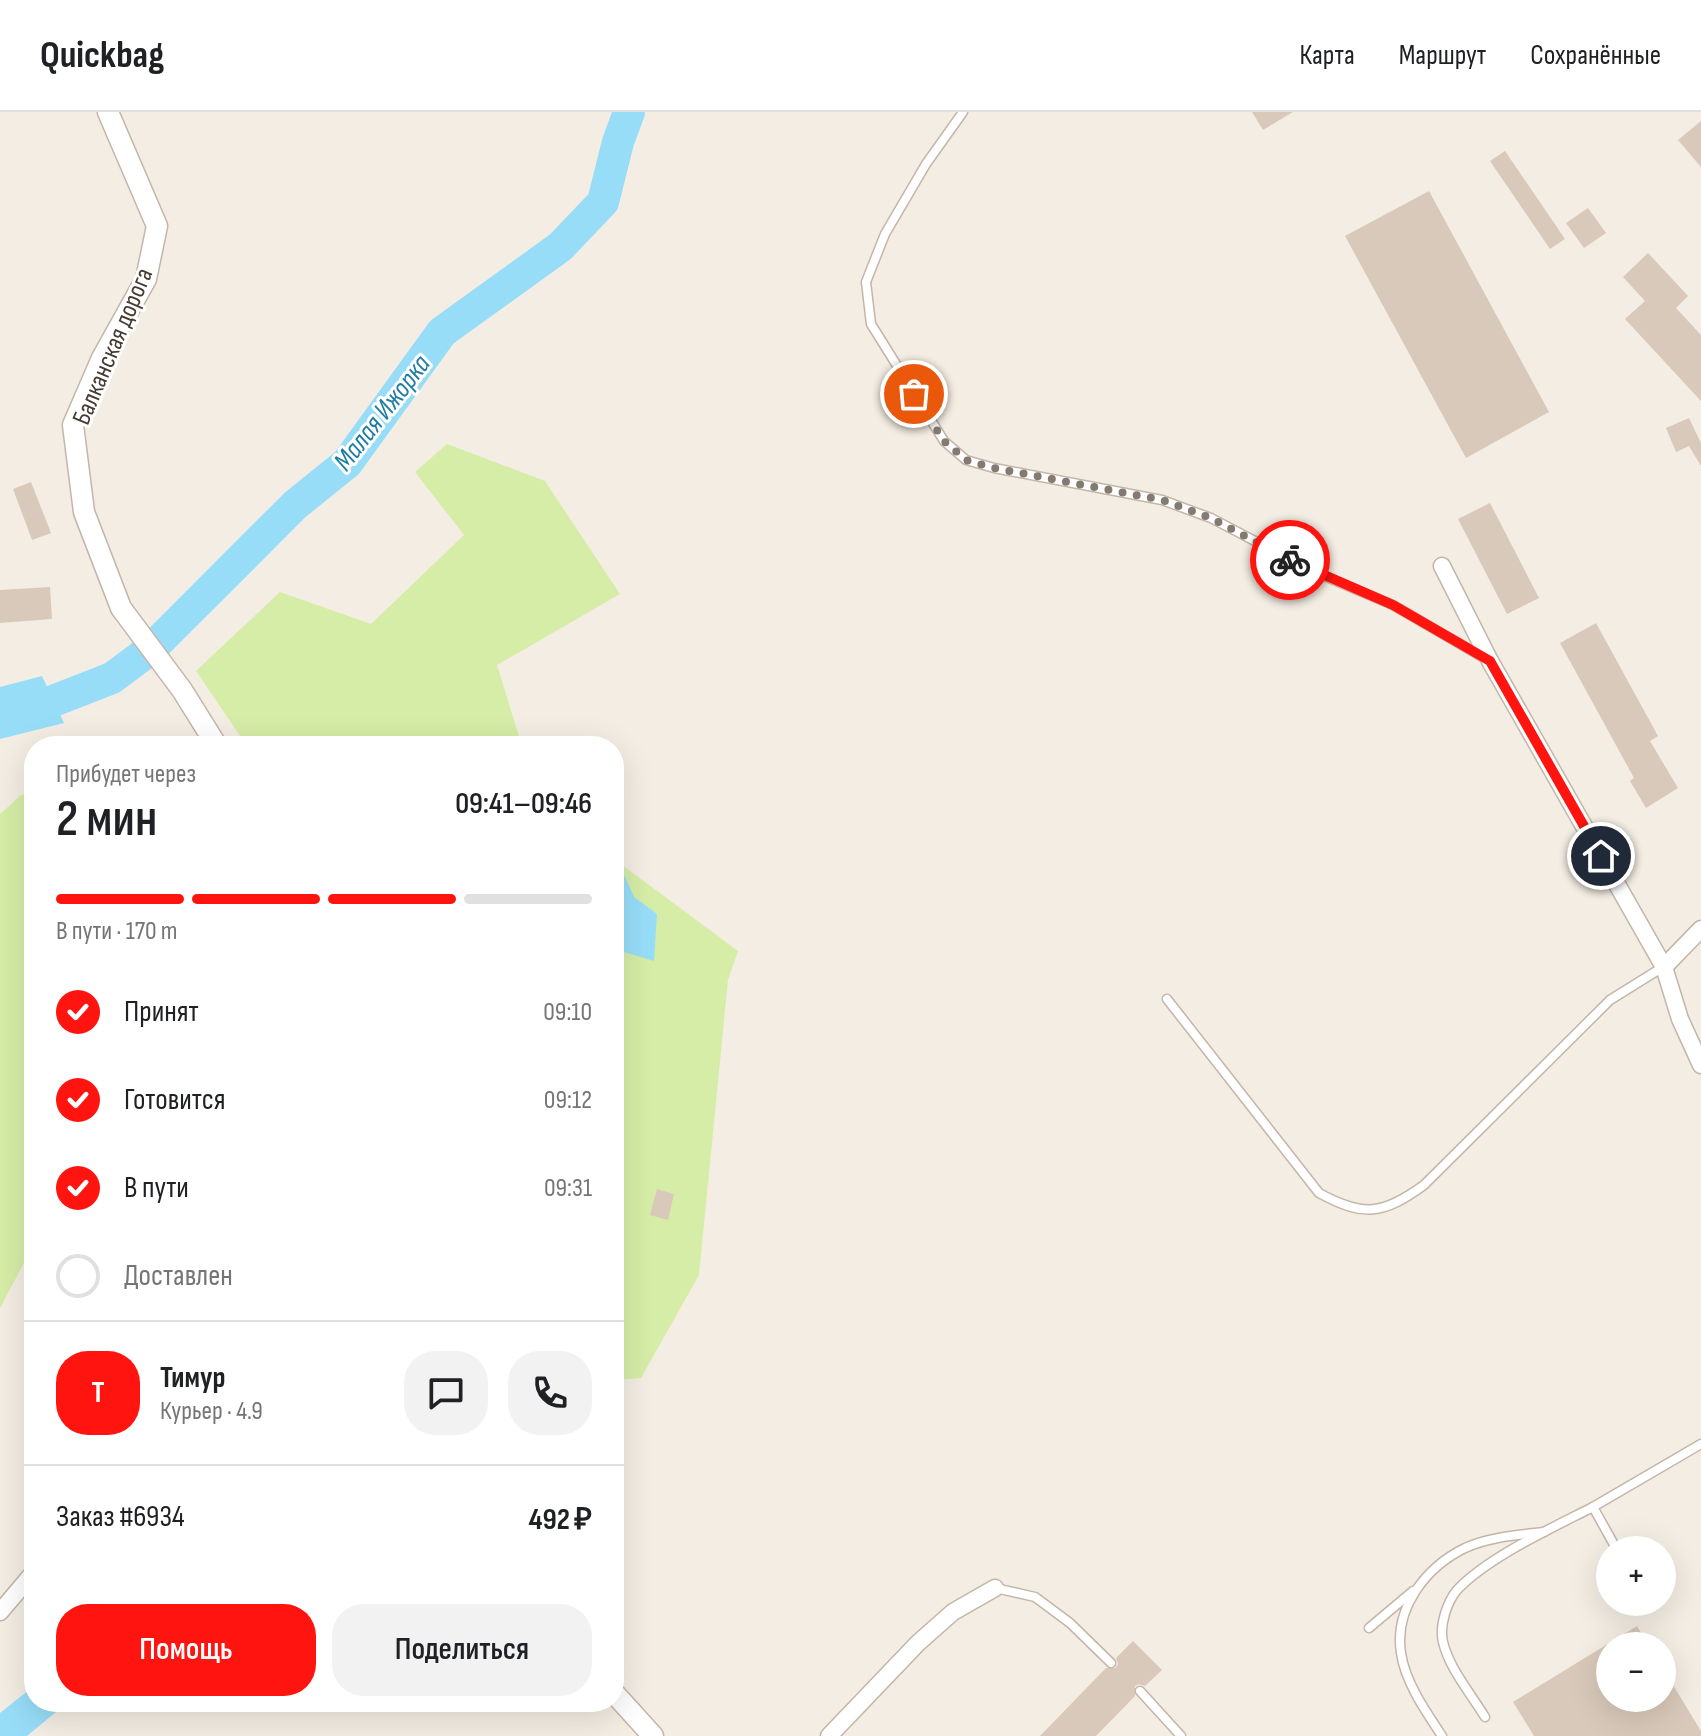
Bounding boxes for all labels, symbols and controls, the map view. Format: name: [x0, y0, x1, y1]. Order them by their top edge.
text: Quickbag: [40, 33, 164, 78]
text: Карта: [1300, 39, 1355, 72]
text: Маршрут: [1399, 39, 1486, 72]
text: Сохранённые: [1530, 39, 1661, 72]
street label: Балканская дорога: [66, 263, 160, 430]
water label: Малая Ижорка: [327, 348, 438, 477]
pin: [880, 360, 948, 428]
icon: bag: [892, 372, 936, 416]
courier: [1250, 520, 1330, 600]
icon: bike: [1268, 538, 1312, 582]
text: Прибудет через: [56, 759, 196, 790]
text: 09:41–09:46: [455, 786, 592, 822]
text: 2 мин: [56, 788, 157, 851]
pin: [1567, 822, 1635, 890]
icon: home: [1579, 834, 1623, 878]
text: В пути · 170 m: [56, 916, 177, 947]
icon: check: [56, 990, 100, 1034]
text: Принят: [124, 994, 199, 1030]
text: 09:10: [543, 997, 592, 1028]
icon: check: [56, 1078, 100, 1122]
text: Готовится: [124, 1082, 225, 1118]
text: 09:12: [544, 1085, 592, 1116]
icon: check: [56, 1166, 100, 1210]
text: В пути: [124, 1170, 189, 1206]
text: 09:31: [544, 1173, 592, 1204]
text: Доставлен: [124, 1258, 233, 1294]
button: chat: [404, 1351, 488, 1435]
button: phone: [508, 1351, 592, 1435]
text: Тимур: [160, 1360, 225, 1396]
text: Т: [91, 1375, 105, 1411]
text: Курьер · 4.9: [160, 1396, 263, 1427]
text: Заказ #6934: [56, 1499, 185, 1535]
text: 492 ₽: [528, 1502, 592, 1538]
map controls: [1596, 1536, 1676, 1712]
button: +: [1596, 1536, 1676, 1616]
button: Помощь: [56, 1604, 316, 1696]
button: Поделиться: [332, 1604, 592, 1696]
button: −: [1596, 1632, 1676, 1712]

